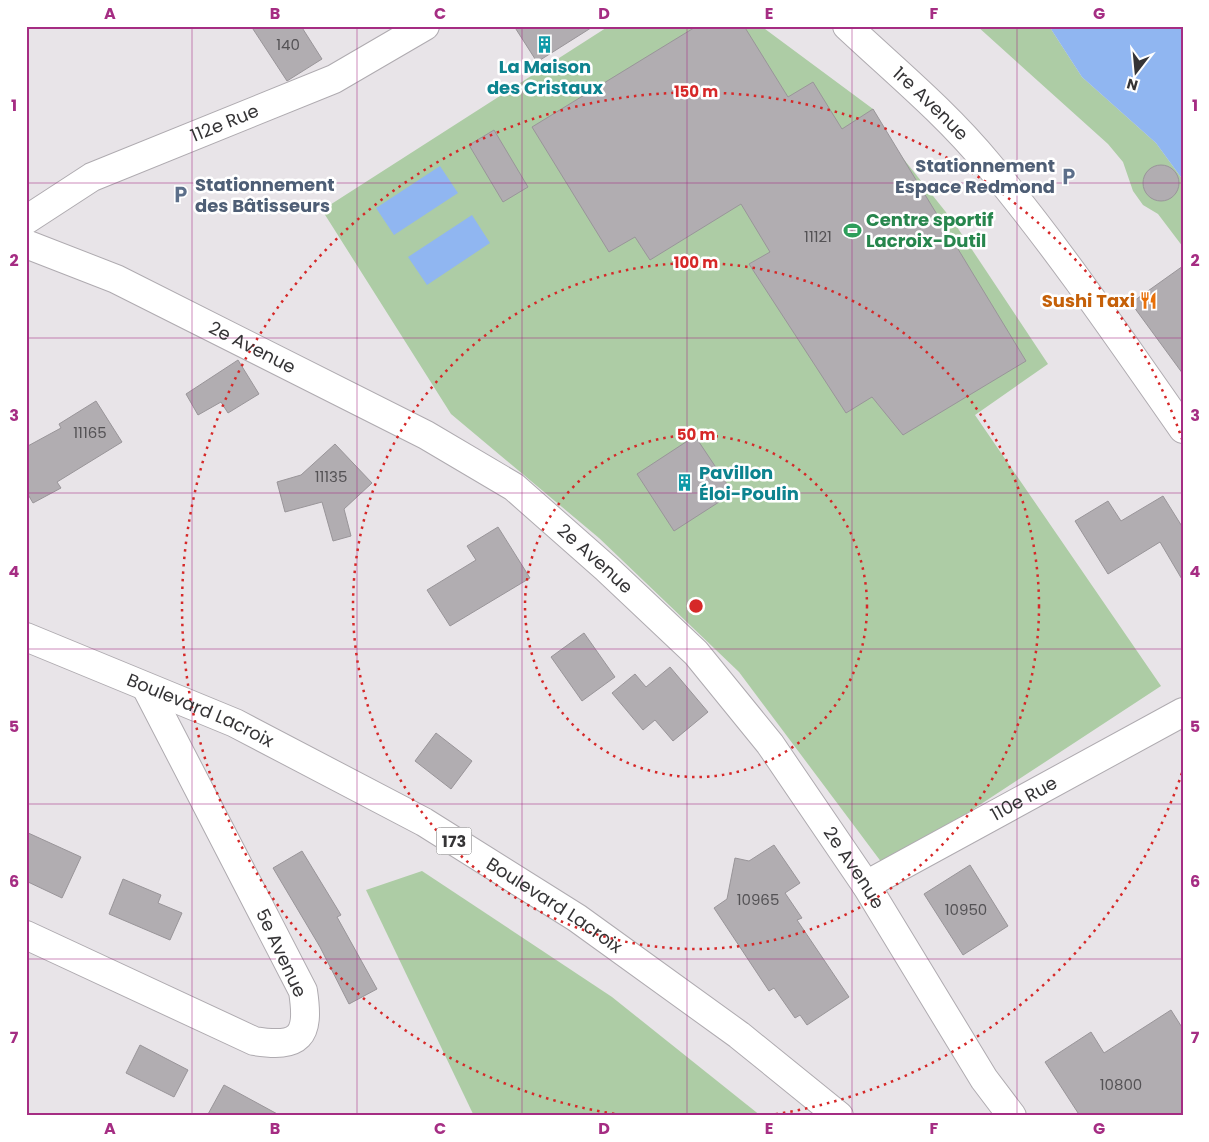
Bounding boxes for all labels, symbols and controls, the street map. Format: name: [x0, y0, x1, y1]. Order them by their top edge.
text: A: [104, 2, 116, 25]
text: B: [270, 2, 280, 25]
text: C: [434, 2, 446, 25]
text: D: [598, 2, 610, 25]
text: E: [765, 2, 773, 25]
text: F: [930, 2, 939, 25]
text: G: [1093, 2, 1105, 25]
house number: 140: [276, 34, 300, 55]
building icon: La Maison des Cristaux: [535, 34, 555, 54]
north arrow: [1112, 48, 1162, 98]
place label: La Maison des Cristaux: [487, 54, 604, 100]
street label: 1re Avenue: [888, 61, 974, 146]
text: N: [1125, 73, 1140, 96]
text: 150 m: [674, 81, 718, 102]
text: 1: [11, 94, 17, 117]
text: 1: [1192, 94, 1198, 117]
street label: 112e Rue: [187, 98, 262, 148]
place label: Stationnement Espace Redmond: [895, 153, 1055, 199]
parking icon: Stationnement Espace Redmond: [1059, 166, 1079, 186]
place label: Stationnement des Bâtisseurs: [195, 172, 335, 218]
parking icon: Stationnement des Bâtisseurs: [171, 185, 191, 205]
place label: Centre sportif Lacroix-Dutil: [866, 207, 994, 253]
sports icon: Centre sportif Lacroix-Dutil: [842, 220, 862, 240]
house number: 11121: [804, 226, 832, 247]
text: 2: [9, 249, 19, 272]
text: 2: [1190, 249, 1200, 272]
text: 100 m: [674, 252, 718, 273]
place label: Sushi Taxi: [1042, 288, 1135, 313]
restaurant icon: Sushi Taxi: [1139, 291, 1159, 311]
street label: 2e Avenue: [205, 315, 300, 379]
text: 3: [9, 404, 19, 427]
text: 3: [1190, 404, 1200, 427]
house number: 11165: [73, 422, 107, 443]
text: 50 m: [677, 424, 715, 445]
place label: Pavillon Éloi-Poulin: [699, 460, 799, 506]
house number: 11135: [315, 466, 347, 487]
building icon: Pavillon Éloi-Poulin: [675, 473, 695, 493]
street label: 2e Avenue: [552, 518, 639, 599]
text: 4: [9, 560, 20, 583]
text: 4: [1190, 560, 1201, 583]
centre of rings: [687, 597, 705, 615]
street label: Boulevard Lacroix: [123, 667, 279, 753]
text: 5: [9, 715, 19, 738]
text: 5: [1190, 715, 1200, 738]
street label: 110e Rue: [986, 770, 1062, 827]
street label: 2e Avenue: [818, 821, 891, 913]
road number: 173: [436, 828, 472, 854]
street label: Boulevard Lacroix: [482, 851, 628, 959]
text: 6: [9, 870, 19, 893]
text: 6: [1190, 870, 1200, 893]
house number: 10965: [737, 889, 779, 910]
house number: 10950: [945, 899, 987, 920]
street label: 5e Avenue: [250, 905, 313, 1001]
text: 7: [10, 1026, 19, 1049]
text: 7: [1191, 1026, 1200, 1049]
house number: 10800: [1100, 1074, 1142, 1095]
text: A: [104, 1117, 116, 1140]
text: B: [270, 1117, 280, 1140]
text: C: [434, 1117, 446, 1140]
text: D: [598, 1117, 610, 1140]
text: E: [765, 1117, 773, 1140]
text: F: [930, 1117, 939, 1140]
text: G: [1093, 1117, 1105, 1140]

